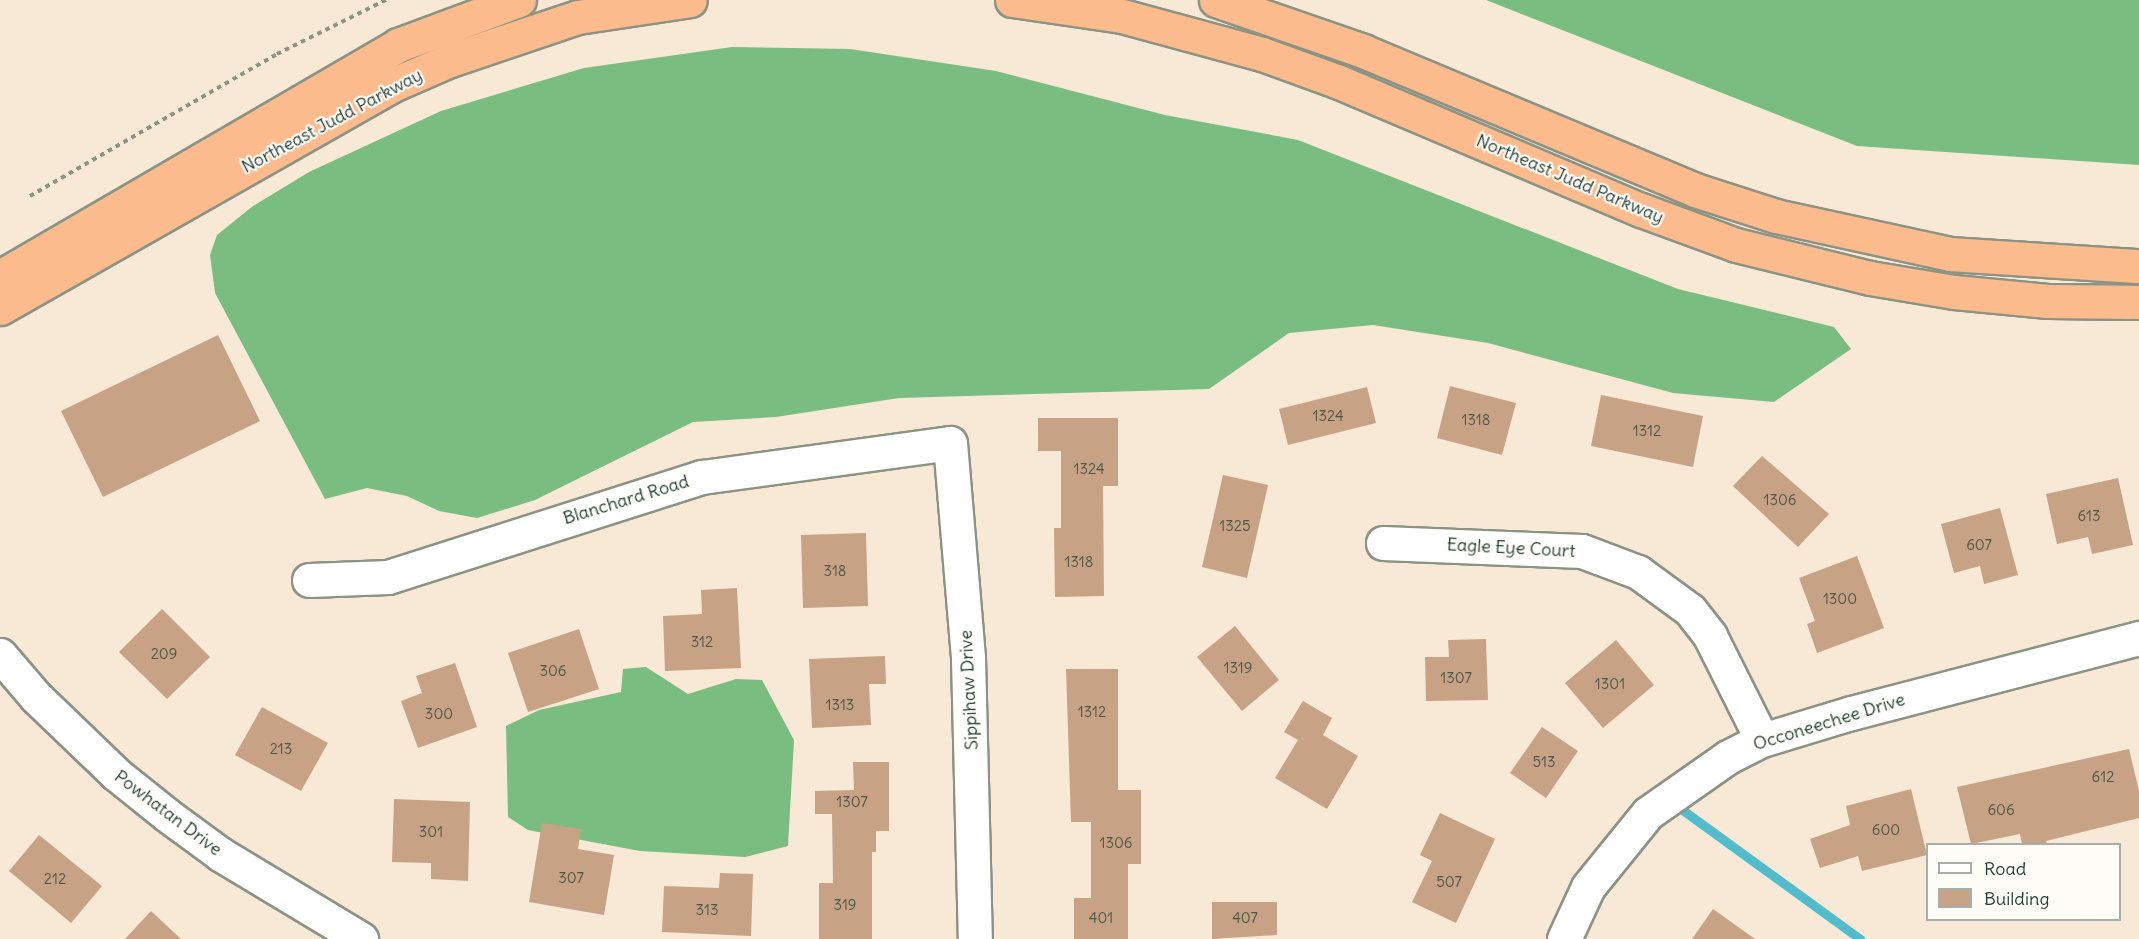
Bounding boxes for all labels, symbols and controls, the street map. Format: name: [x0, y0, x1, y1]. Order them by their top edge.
street label: Northeast Judd Parkway: [238, 64, 426, 178]
street label: Northeast Judd Parkway: [1473, 130, 1667, 228]
house number: 1324: [1312, 407, 1344, 425]
house number: 1318: [1462, 411, 1490, 429]
house number: 1312: [1633, 422, 1661, 440]
house number: 1324: [1073, 460, 1105, 478]
street label: Blanchard Road: [560, 471, 692, 529]
house number: 1306: [1764, 491, 1796, 509]
house number: 613: [2077, 507, 2101, 525]
house number: 1325: [1219, 517, 1251, 535]
street label: Eagle Eye Court: [1446, 534, 1576, 562]
house number: 607: [1966, 536, 1992, 554]
house number: 1318: [1065, 553, 1093, 571]
house number: 318: [824, 562, 846, 580]
house number: 1300: [1823, 590, 1857, 608]
street label: Sippihaw Drive: [955, 629, 983, 751]
house number: 312: [691, 633, 713, 651]
house number: 209: [151, 645, 177, 663]
house number: 1319: [1224, 659, 1252, 677]
house number: 306: [539, 662, 567, 680]
house number: 1307: [1440, 669, 1472, 687]
house number: 1301: [1595, 675, 1625, 693]
street label: Occoneechee Drive: [1750, 689, 1908, 755]
house number: 1313: [826, 696, 854, 714]
house number: 1312: [1078, 703, 1106, 721]
house number: 300: [425, 705, 453, 723]
house number: 213: [270, 740, 292, 758]
house number: 513: [1532, 753, 1556, 771]
street label: Powhatan Drive: [110, 766, 226, 860]
house number: 612: [2092, 768, 2114, 786]
house number: 1307: [836, 793, 868, 811]
house number: 606: [1987, 801, 2015, 819]
house number: 600: [1872, 821, 1900, 839]
house number: 301: [419, 823, 443, 841]
house number: 1306: [1100, 834, 1132, 852]
legend: [1926, 843, 2121, 921]
text: Road: [1984, 857, 2026, 880]
house number: 307: [558, 869, 584, 887]
house number: 212: [44, 870, 66, 888]
house number: 507: [1436, 873, 1462, 891]
text: Building: [1984, 887, 2049, 910]
house number: 319: [834, 896, 856, 914]
house number: 313: [696, 901, 718, 919]
house number: 401: [1089, 909, 1113, 927]
house number: 407: [1232, 909, 1258, 927]

